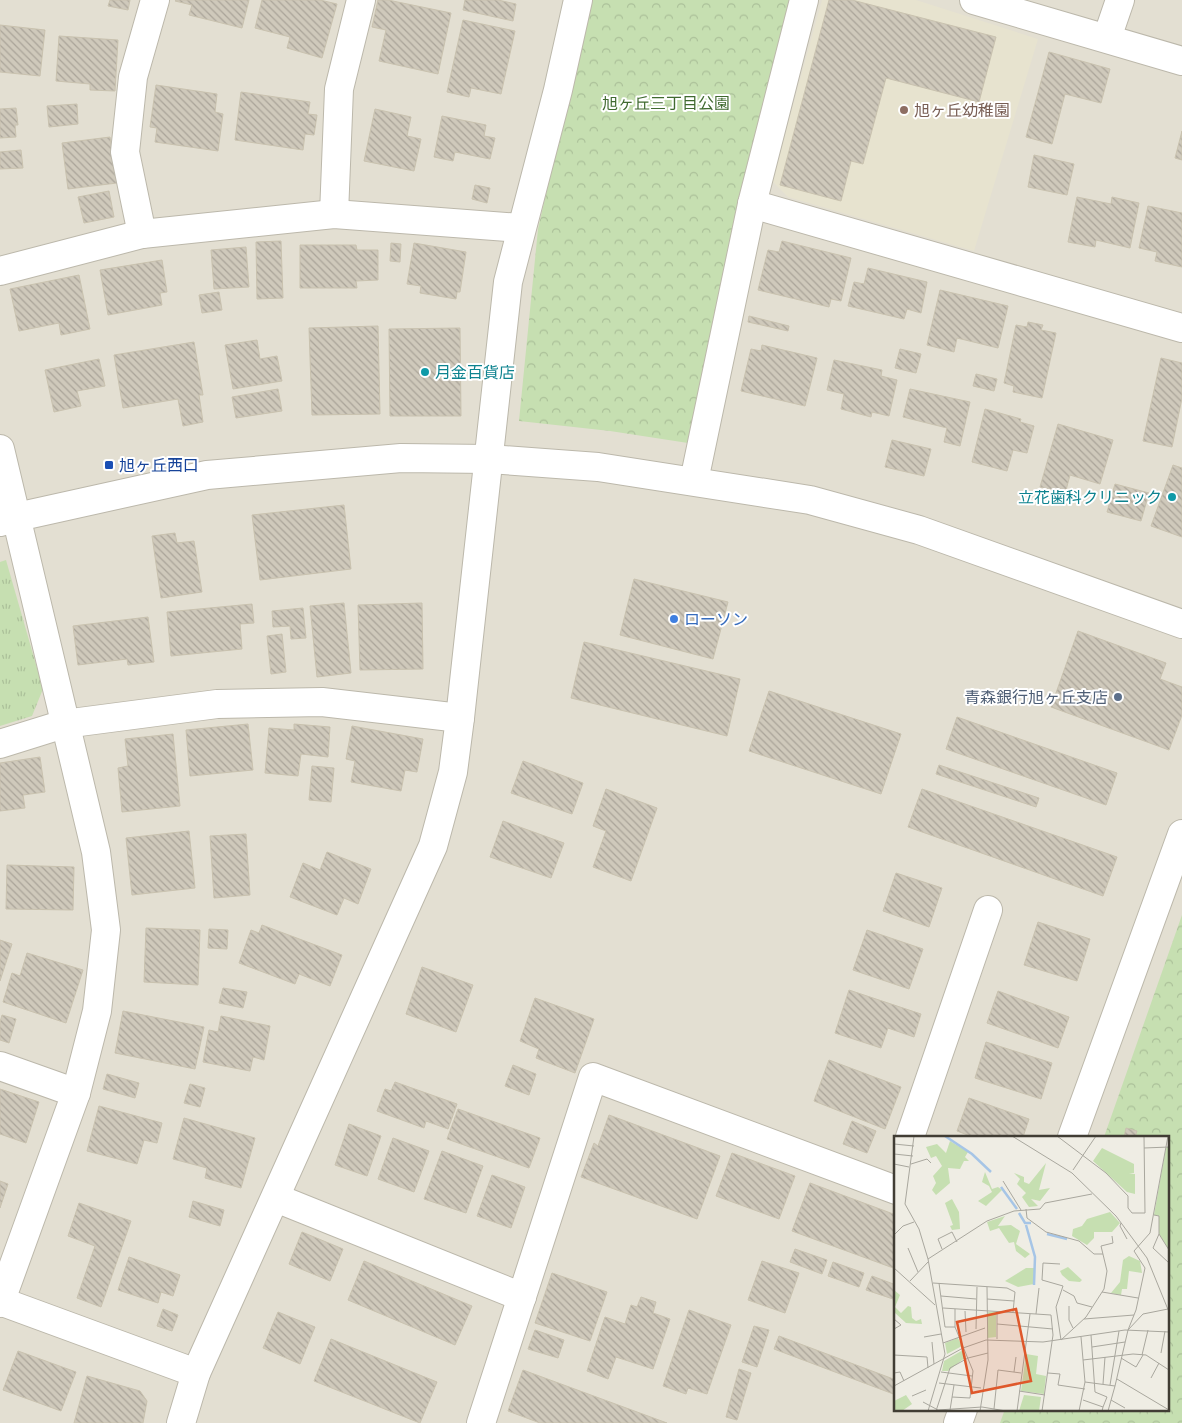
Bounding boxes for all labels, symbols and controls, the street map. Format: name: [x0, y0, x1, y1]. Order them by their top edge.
park label: 旭ヶ丘三丁目公園: [602, 94, 730, 113]
place label: 旭ヶ丘幼稚園: [914, 101, 1010, 120]
marker: 旭ヶ丘幼稚園: [898, 104, 910, 116]
place label: 月金百貨店: [435, 363, 515, 382]
marker: 月金百貨店: [419, 366, 431, 378]
place label: 旭ヶ丘西口: [119, 456, 199, 475]
marker: 旭ヶ丘西口: [103, 459, 115, 471]
place label: 立花歯科クリニック: [1018, 488, 1162, 507]
marker: 立花歯科クリニック: [1166, 491, 1178, 503]
place label: ローソン: [684, 610, 748, 629]
marker: ローソン: [668, 613, 680, 625]
place label: 青森銀行旭ヶ丘支店: [964, 688, 1108, 707]
marker: 青森銀行旭ヶ丘支店: [1112, 691, 1124, 703]
inset map: [894, 1136, 1170, 1410]

